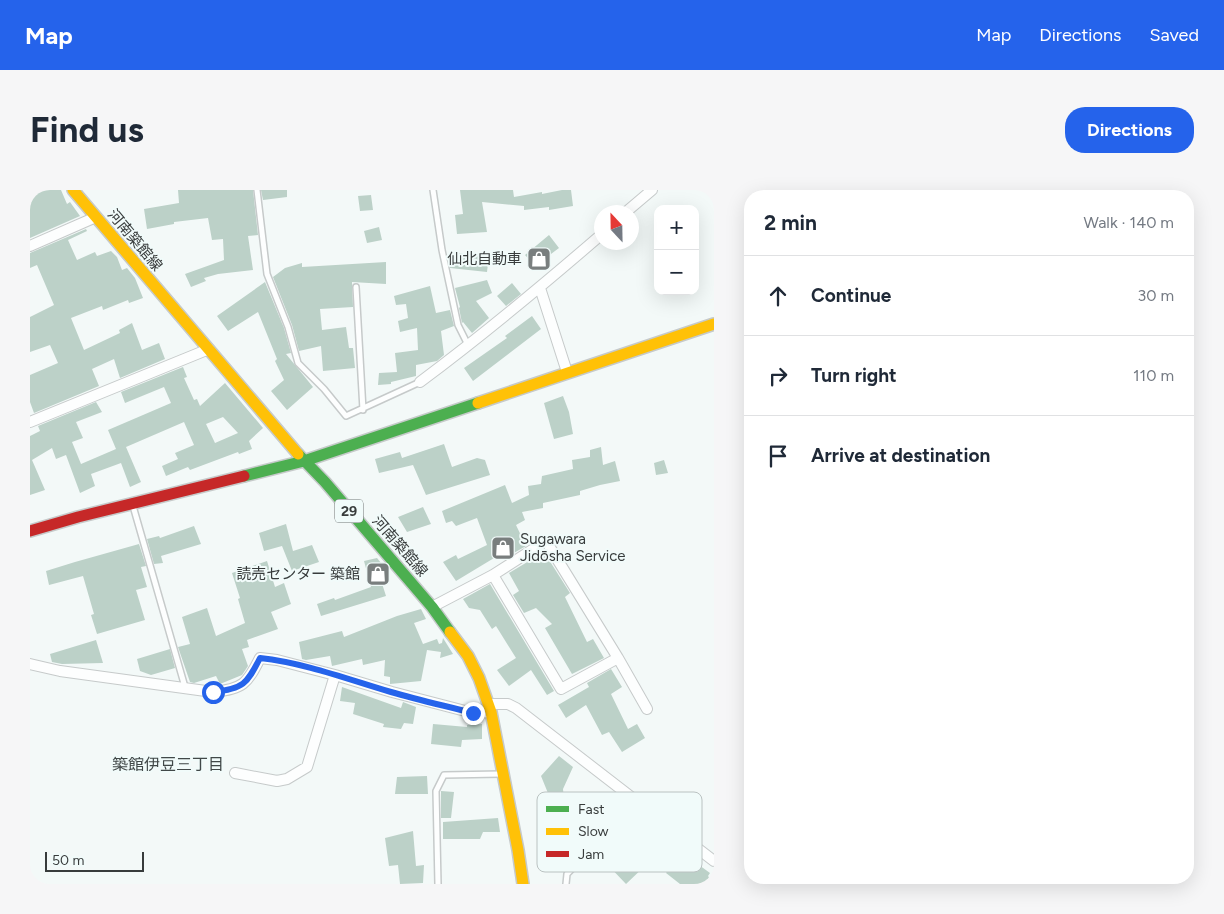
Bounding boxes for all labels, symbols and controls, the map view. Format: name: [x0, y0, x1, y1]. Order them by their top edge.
text: Map: [25, 21, 73, 50]
text: Map: [976, 24, 1011, 46]
text: Directions: [1039, 24, 1121, 46]
text: Saved: [1149, 24, 1199, 46]
button: Directions: [1065, 107, 1194, 153]
text: Find us: [30, 109, 144, 151]
street label: 河南築館線: [104, 205, 166, 275]
north arrow: [594, 205, 639, 250]
map controls: [654, 205, 699, 295]
button: +: [654, 205, 699, 250]
text: 2 min: [764, 210, 817, 235]
text: Walk · 140 m: [1084, 213, 1174, 232]
shop icon: 仙北自動車: [526, 246, 552, 272]
place label: 仙北自動車: [447, 250, 522, 268]
button: −: [654, 250, 699, 295]
icon: ahead: [764, 282, 792, 310]
text: Continue: [811, 284, 891, 307]
text: 30 m: [1137, 286, 1174, 305]
icon: right: [764, 362, 792, 390]
text: Turn right: [811, 364, 897, 387]
text: 110 m: [1133, 366, 1174, 385]
icon: arrive: [764, 442, 792, 470]
text: Arrive at destination: [811, 444, 990, 467]
road number: 29: [335, 500, 363, 522]
street label: 河南築館線: [369, 512, 431, 580]
place label: Sugawara Jidōsha Service: [520, 530, 625, 565]
shop icon: Sugawara Jidōsha Service: [490, 535, 516, 561]
shop icon: 読売センター 築館: [365, 561, 391, 587]
place label: 読売センター 築館: [236, 565, 360, 583]
route start: [202, 681, 225, 704]
route end: [462, 702, 485, 725]
district label: 築館伊豆三丁目: [112, 755, 224, 774]
legend: [537, 792, 702, 872]
text: Fast: [578, 801, 604, 818]
text: Slow: [578, 823, 609, 840]
text: Jam: [578, 846, 604, 863]
scale bar: [45, 849, 144, 872]
text: 50 m: [52, 852, 84, 869]

